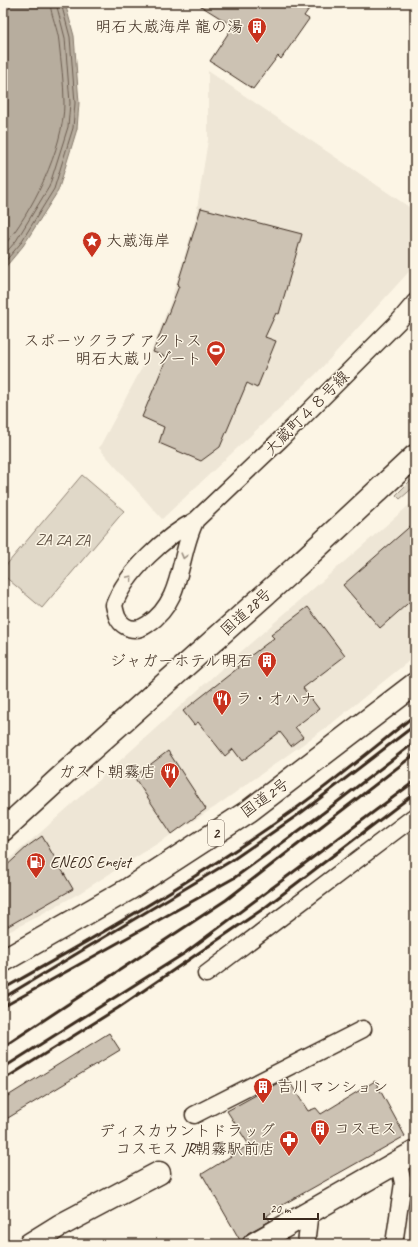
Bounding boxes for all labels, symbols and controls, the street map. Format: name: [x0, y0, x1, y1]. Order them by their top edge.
building icon: 明石大蔵海岸 龍の湯: [246, 16, 268, 44]
place label: 明石大蔵海岸 龍の湯: [95, 17, 243, 37]
place icon: 大蔵海岸: [81, 230, 103, 258]
place label: 大蔵海岸: [106, 231, 170, 251]
place label: スポーツクラブ アクトス 明石大蔵リゾート: [23, 331, 202, 369]
sports icon: スポーツクラブ アクトス 明石大蔵リゾート: [205, 339, 227, 367]
street label: 大蔵町４８号線: [260, 366, 354, 460]
park label: ZA ZA ZA: [36, 530, 91, 550]
one-way arrow: [180, 552, 189, 559]
one-way arrow: [125, 576, 132, 583]
street label: 国道28号: [216, 584, 276, 640]
building icon: ジャガーホテル明石: [256, 650, 278, 678]
place label: ジャガーホテル明石: [110, 651, 253, 671]
restaurant icon: ラ・オハナ: [211, 688, 233, 716]
place label: ラ・オハナ: [236, 689, 316, 709]
restaurant icon: ガスト朝霧店: [159, 761, 181, 789]
place label: ガスト朝霧店: [58, 762, 156, 782]
street label: 国道2号: [237, 774, 293, 822]
road number: 2: [208, 820, 224, 846]
fuel station icon: ENEOS Enejet: [25, 851, 47, 879]
place label: ENEOS Enejet: [50, 852, 133, 872]
building icon: 吉川マンション: [252, 1076, 274, 1104]
place label: 吉川マンション: [277, 1077, 388, 1097]
building icon: コスモス: [309, 1118, 331, 1146]
place label: コスモス: [334, 1119, 397, 1139]
place label: ディスカウントドラッグ コスモス JR朝霧駅前店: [99, 1121, 275, 1159]
pharmacy icon: ディスカウントドラッグ コスモス JR朝霧駅前店: [278, 1129, 300, 1157]
scale bar: [264, 1195, 318, 1221]
text: 20 m: [270, 1201, 292, 1217]

